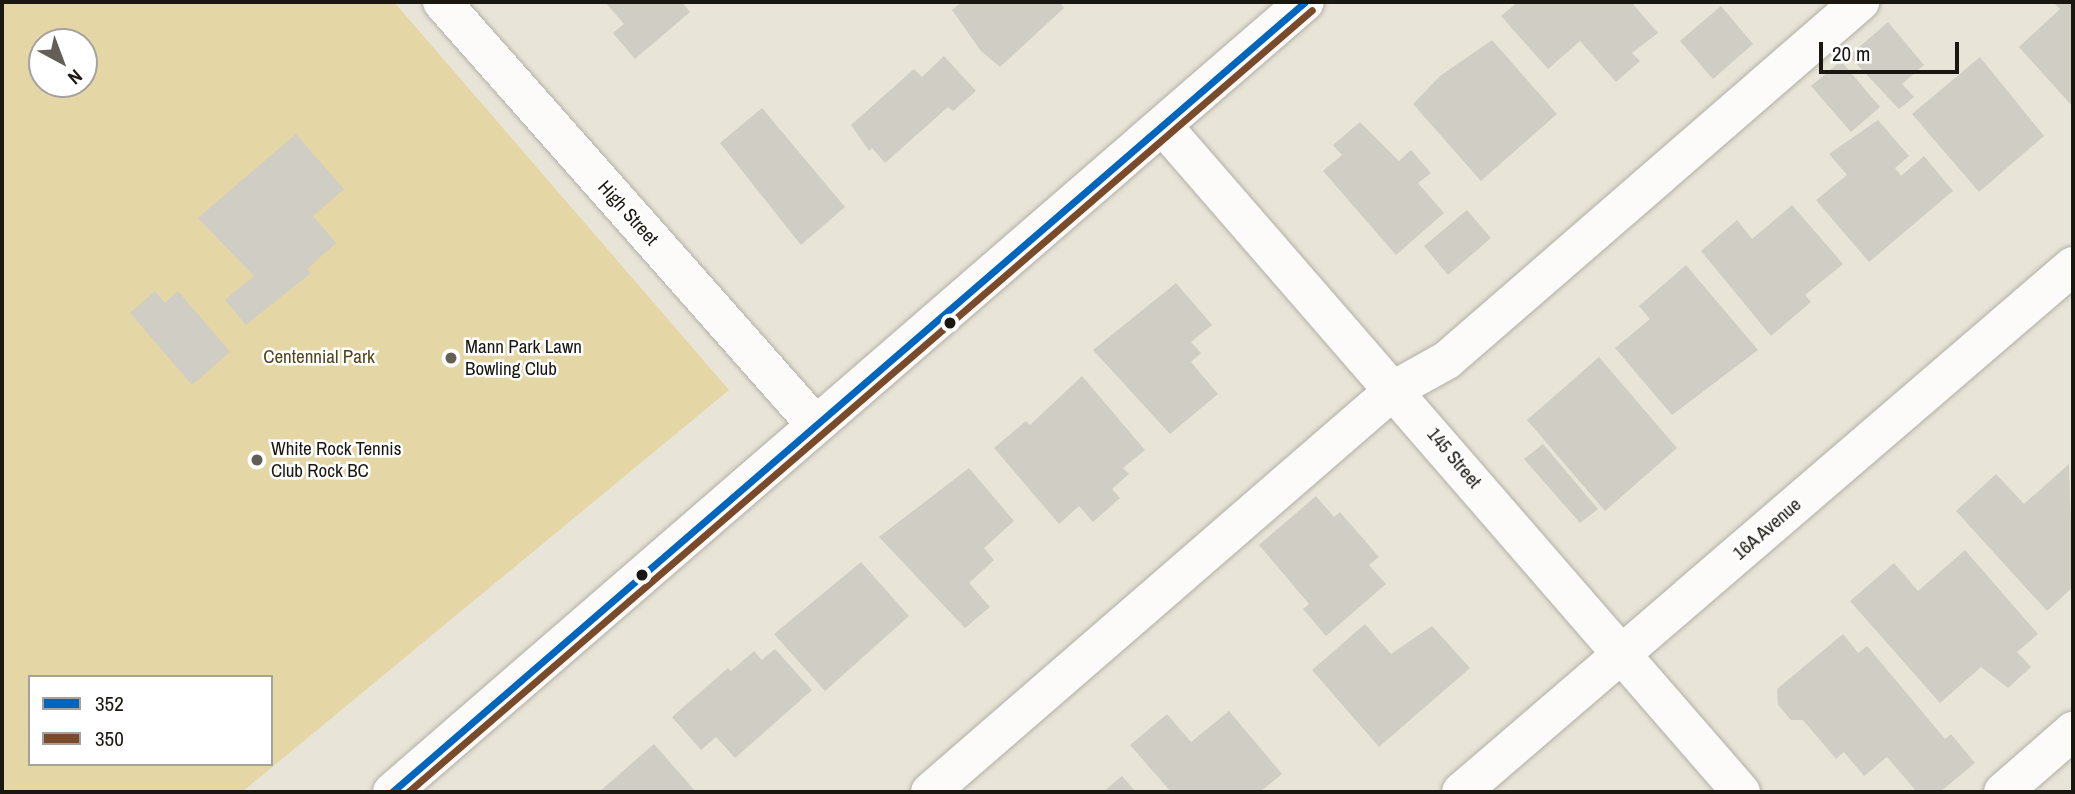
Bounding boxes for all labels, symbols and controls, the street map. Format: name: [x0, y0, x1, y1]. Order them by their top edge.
north arrow: [28, 28, 98, 98]
scale bar: [1823, 28, 1963, 72]
text: 20 m: [1832, 39, 1870, 68]
text: N: [63, 64, 88, 91]
street label: High Street: [593, 176, 663, 250]
unlabelled marker: [943, 316, 957, 330]
place label: Mann Park Lawn Bowling Club: [465, 336, 582, 380]
park label: Centennial Park: [263, 346, 375, 368]
marker: Mann Park Lawn Bowling Club: [443, 350, 459, 366]
street label: 145 Street: [1422, 423, 1486, 493]
place label: White Rock Tennis Club Rock BC: [271, 438, 402, 482]
marker: White Rock Tennis Club Rock BC: [249, 452, 265, 468]
street label: 16A Avenue: [1728, 493, 1806, 565]
unlabelled marker: [635, 568, 649, 582]
legend: [28, 675, 273, 766]
text: 352: [95, 689, 124, 718]
text: 350: [95, 724, 124, 753]

